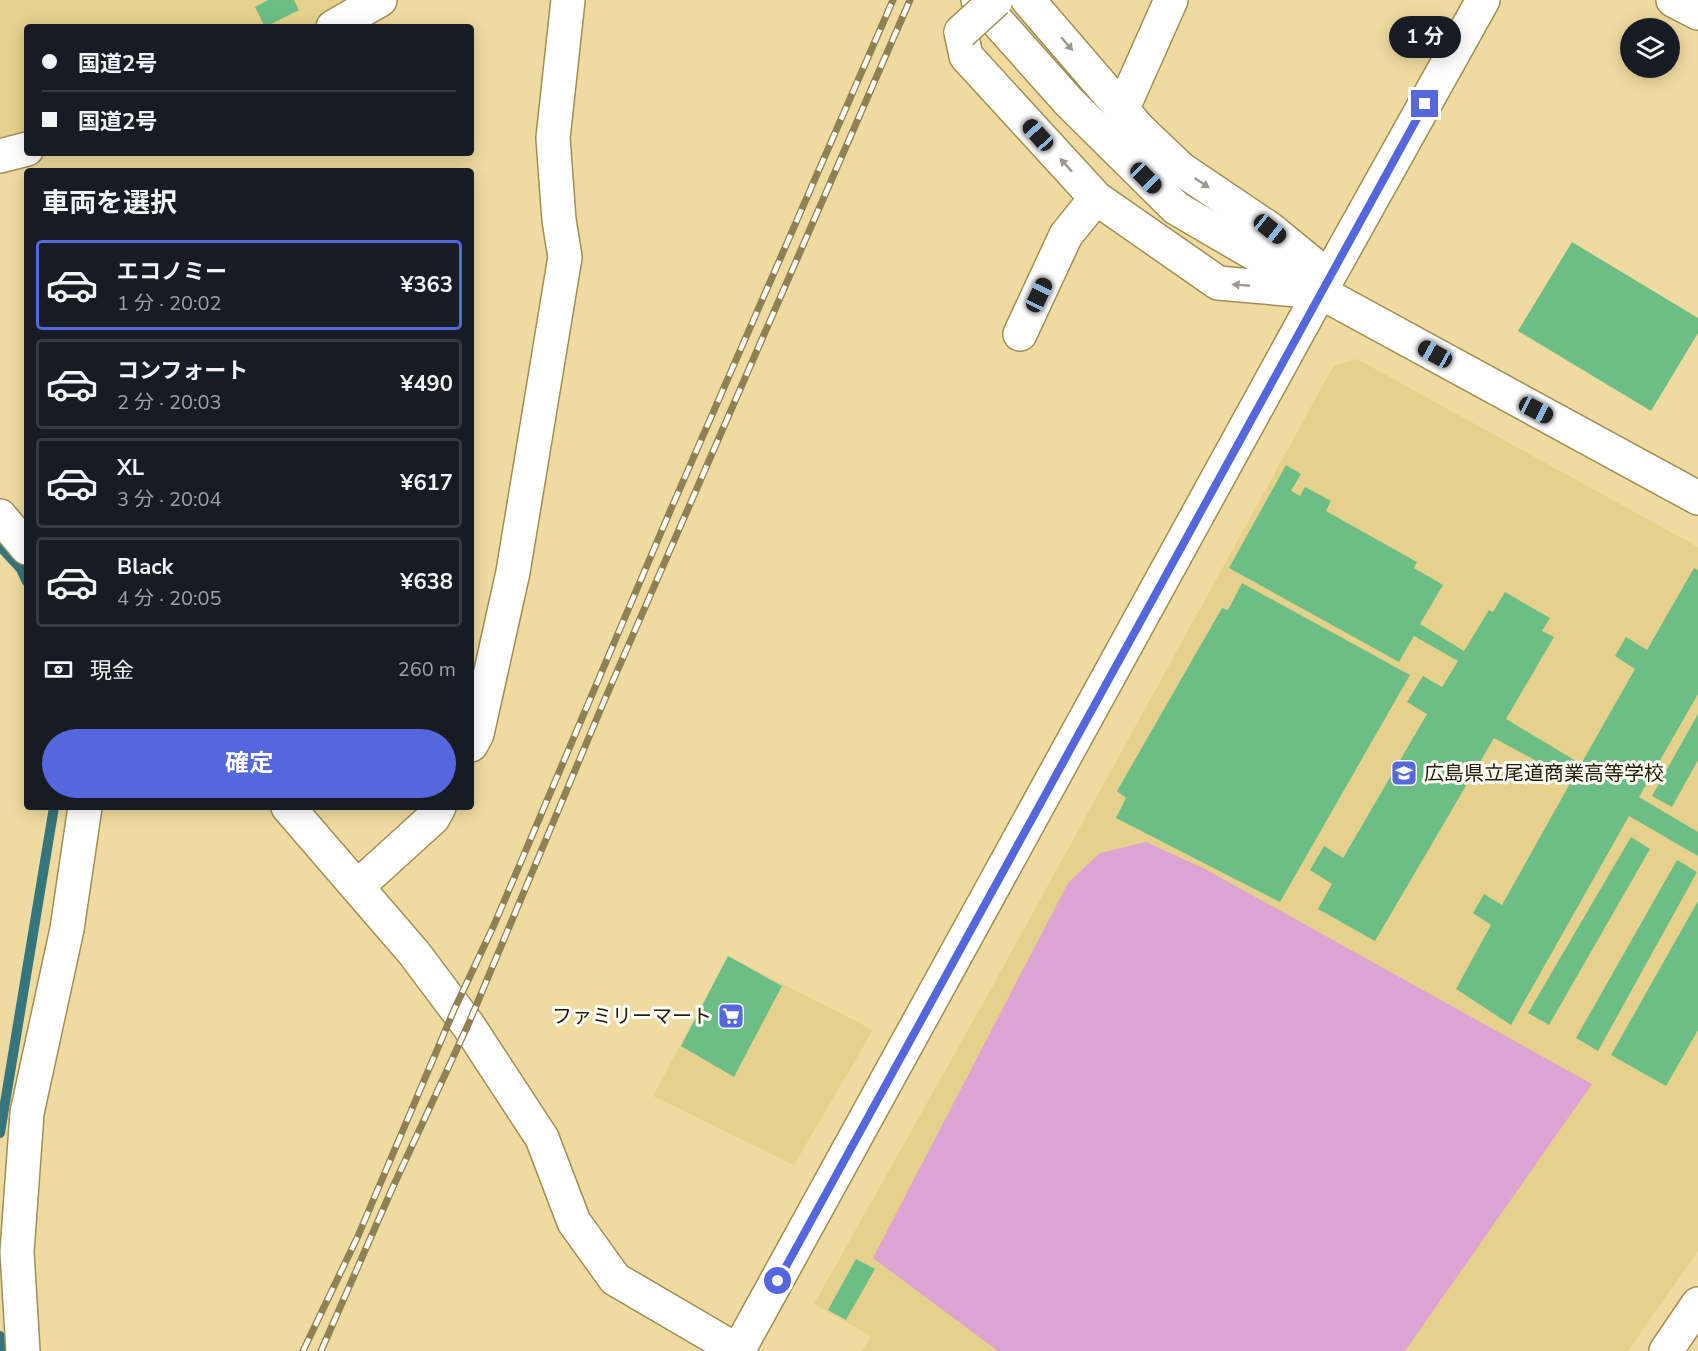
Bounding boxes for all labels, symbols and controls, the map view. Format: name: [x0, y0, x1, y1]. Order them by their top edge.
callout: 1 分: [1389, 17, 1461, 59]
map controls: [1620, 18, 1680, 78]
button: layers: [1620, 18, 1680, 78]
text: 1 分: [1406, 23, 1444, 50]
one-way arrow: [1060, 36, 1073, 51]
text: 国道2号: [78, 49, 157, 79]
route end: [1411, 90, 1438, 117]
text: 国道2号: [78, 107, 157, 137]
car: [1019, 116, 1057, 154]
one-way arrow: [1059, 158, 1073, 173]
car: [1127, 159, 1165, 197]
one-way arrow: [1194, 178, 1210, 189]
text: 車両を選択: [42, 185, 177, 222]
car: [1250, 211, 1290, 247]
text: エコノミー: [117, 257, 227, 287]
icon: car: [45, 258, 99, 312]
text: ¥363: [400, 270, 453, 300]
car: [1023, 275, 1055, 315]
one-way arrow: [1231, 280, 1250, 290]
text: 1 分 · 20:02: [117, 290, 222, 317]
car: [1415, 337, 1455, 371]
text: コンフォート: [117, 356, 248, 386]
icon: car: [45, 357, 99, 411]
text: ¥490: [400, 369, 453, 399]
text: 2 分 · 20:03: [117, 389, 222, 416]
car: [1516, 394, 1556, 426]
text: XL: [117, 453, 144, 483]
icon: car: [45, 456, 99, 510]
text: ¥617: [400, 468, 453, 498]
text: 3 分 · 20:04: [117, 486, 222, 513]
text: Black: [117, 552, 173, 582]
icon: car: [45, 555, 99, 609]
text: ¥638: [400, 567, 453, 597]
text: 4 分 · 20:05: [117, 585, 222, 612]
icon: cash: [42, 653, 75, 686]
text: 現金: [90, 656, 134, 686]
text: 260 m: [398, 656, 456, 683]
button: 確定: [42, 729, 456, 798]
school or university icon: 広島県立尾道商業高等学校: [1389, 758, 1419, 788]
place label: 広島県立尾道商業高等学校: [1424, 760, 1664, 787]
supermarket icon: ファミリーマート: [716, 1001, 746, 1031]
place label: ファミリーマート: [552, 1003, 712, 1030]
route start: [764, 1267, 791, 1294]

